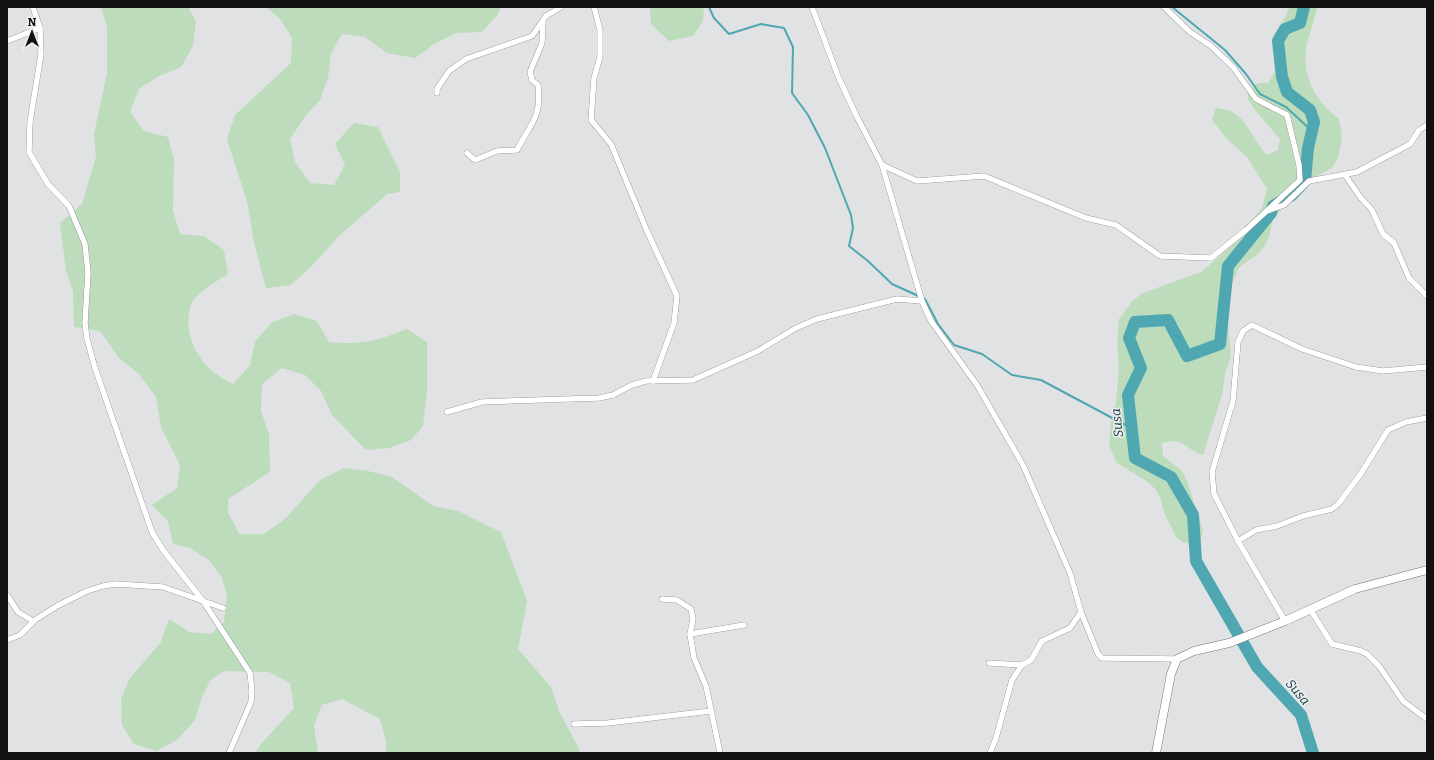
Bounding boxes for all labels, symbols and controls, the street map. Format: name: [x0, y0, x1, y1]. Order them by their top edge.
north arrow: [12, 12, 52, 52]
text: N: [28, 16, 37, 29]
water label: Susa: [1108, 408, 1126, 438]
water label: Susa: [1283, 676, 1313, 708]

